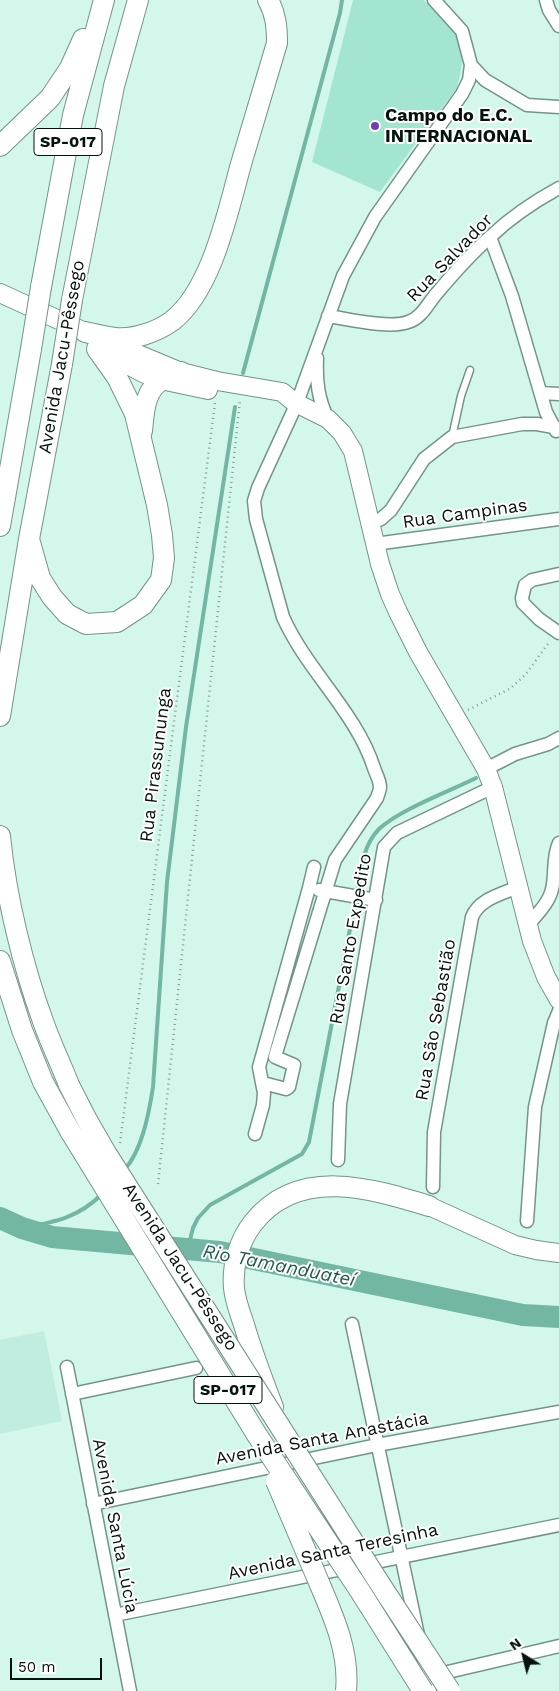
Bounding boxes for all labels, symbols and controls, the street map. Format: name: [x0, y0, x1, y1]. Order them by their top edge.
place label: Campo do E.C. INTERNACIONAL: [385, 105, 532, 148]
marker: Campo do E.C. INTERNACIONAL: [369, 120, 381, 132]
road number: SP-017: [34, 128, 102, 156]
street label: Rua Salvador: [402, 209, 498, 307]
street label: Avenida Jacu-Pêssego: [34, 259, 90, 455]
street label: Rua Campinas: [401, 495, 529, 533]
street label: Rua Pirassununga: [136, 687, 176, 843]
street label: Rua Santo Expedito: [325, 852, 377, 1026]
street label: Rua São Sebastião: [411, 937, 461, 1103]
street label: Avenida Jacu-Pêssego: [118, 1179, 242, 1355]
water label: Rio Tamanduateí: [201, 1240, 357, 1292]
road number: SP-017: [194, 1376, 262, 1404]
street label: Avenida Santa Anastácia: [214, 1408, 430, 1470]
street label: Avenida Santa Lúcia: [87, 1437, 143, 1615]
street label: Avenida Santa Teresinha: [226, 1519, 440, 1585]
north arrow: [499, 1631, 549, 1681]
text: N: [506, 1634, 524, 1653]
scale bar: [12, 1648, 105, 1680]
text: 50 m: [18, 1658, 55, 1676]

